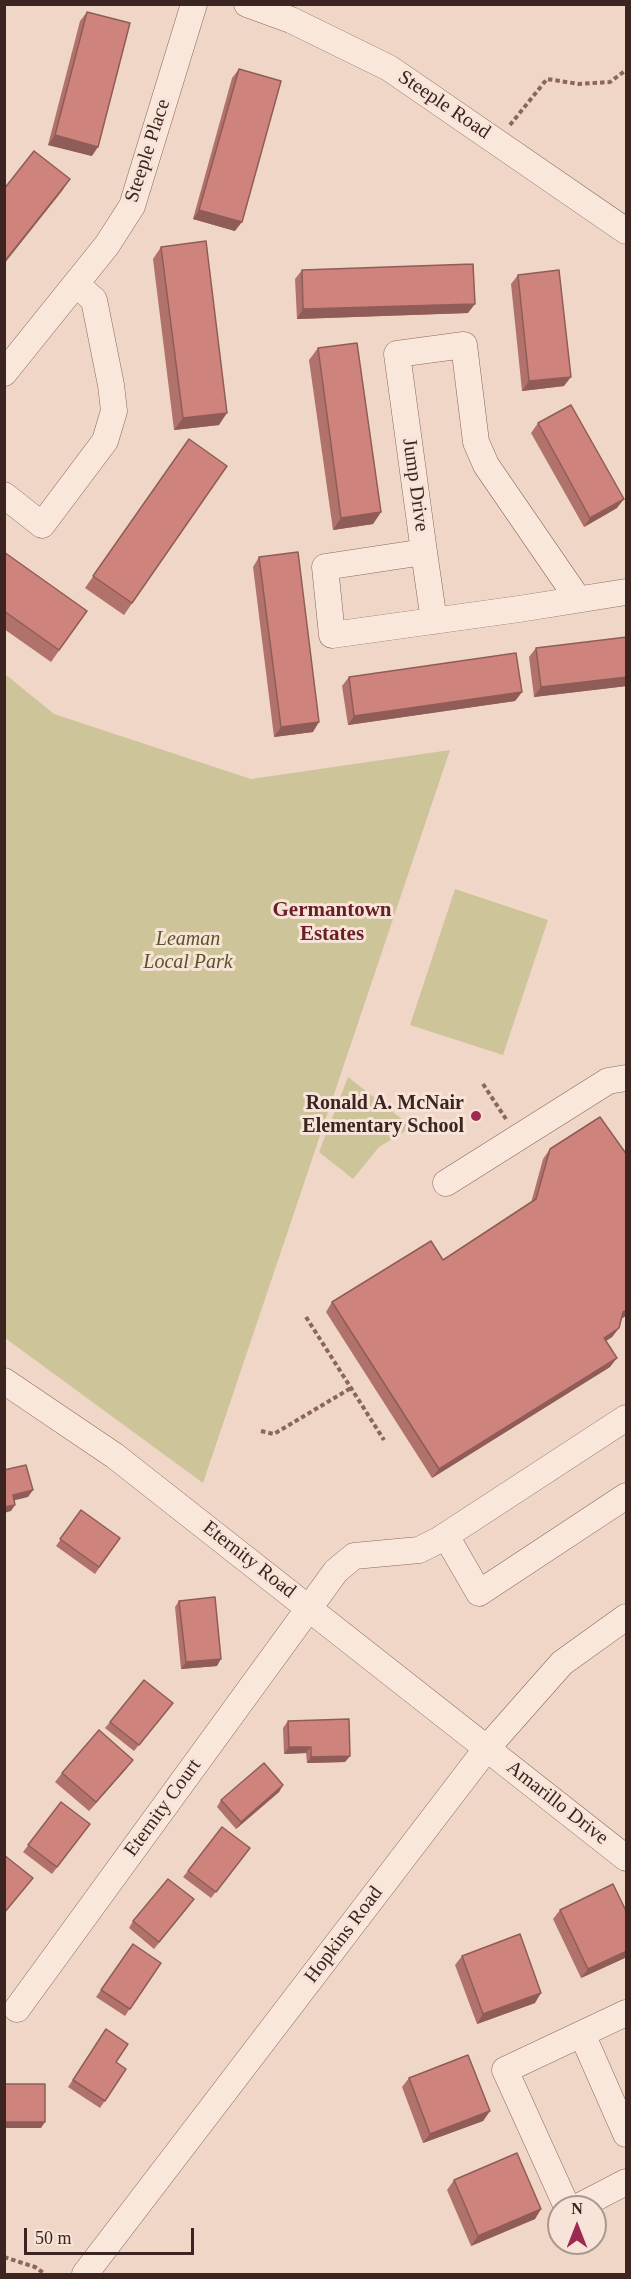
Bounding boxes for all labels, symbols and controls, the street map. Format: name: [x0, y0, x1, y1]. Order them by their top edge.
street label: Steeple Road: [393, 65, 495, 145]
street label: Steeple Place: [120, 96, 176, 206]
street label: Jump Drive: [397, 437, 433, 533]
district label: Germantown Estates: [273, 898, 391, 948]
park label: Leaman Local Park: [143, 928, 233, 975]
place label: Ronald A. McNair Elementary School: [302, 1092, 464, 1139]
marker: Ronald A. McNair Elementary School: [469, 1109, 483, 1123]
street label: Eternity Road: [198, 1516, 300, 1604]
street label: Eternity Court: [119, 1754, 207, 1862]
street label: Amarillo Drive: [501, 1756, 613, 1850]
street label: Hopkins Road: [300, 1882, 388, 1988]
north arrow: [547, 2195, 607, 2255]
text: N: [571, 2200, 583, 2217]
scale bar: [27, 2216, 196, 2254]
text: 50 m: [35, 2228, 72, 2248]

